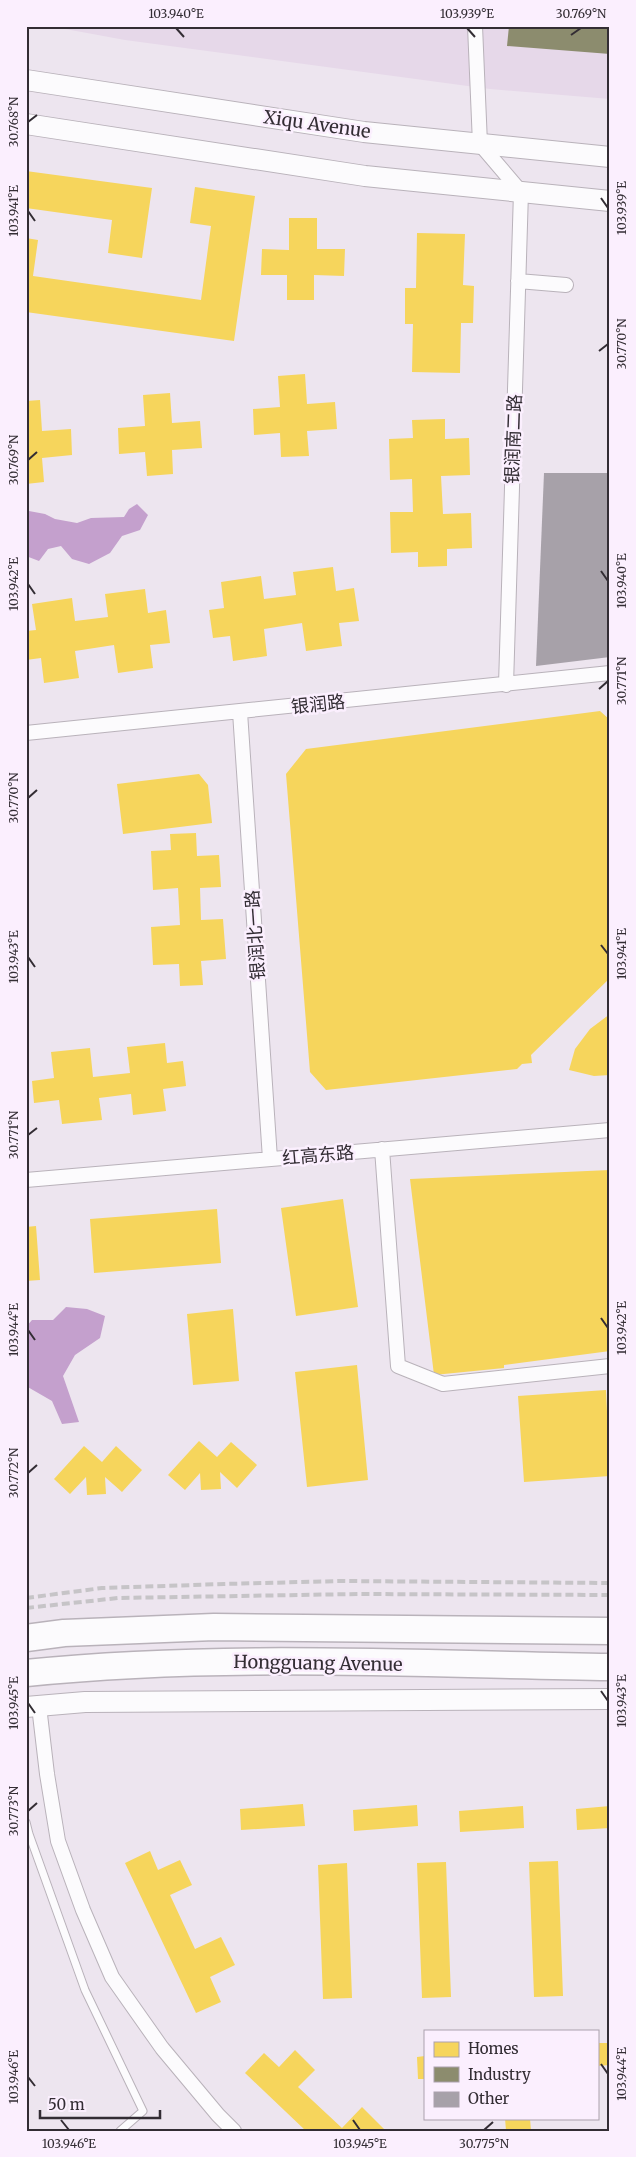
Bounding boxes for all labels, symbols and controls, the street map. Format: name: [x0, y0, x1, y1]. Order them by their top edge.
text: 103.940°E: [148, 6, 204, 21]
text: 103.939°E: [440, 6, 494, 21]
text: 30.769°N: [556, 6, 607, 21]
text: 30.768°N: [6, 96, 21, 147]
street label: Xiqu Avenue: [262, 105, 372, 143]
text: 103.939°E: [614, 181, 629, 235]
text: 103.941°E: [6, 185, 21, 237]
text: 30.770°N: [614, 318, 629, 370]
street label: 银润南二路: [500, 394, 526, 484]
text: 30.769°N: [6, 434, 21, 485]
text: 103.940°E: [614, 553, 629, 609]
text: 103.942°E: [6, 557, 21, 611]
text: 30.771°N: [614, 656, 629, 705]
street label: 银润路: [290, 690, 346, 718]
text: 30.770°N: [6, 772, 21, 824]
street label: 银润北一路: [240, 889, 270, 981]
text: 103.941°E: [614, 928, 629, 980]
text: 103.943°E: [6, 930, 21, 984]
text: 30.771°N: [6, 1110, 21, 1159]
street label: 红高东路: [281, 1140, 355, 1170]
text: 103.942°E: [614, 1301, 629, 1355]
text: 103.944°E: [6, 1303, 21, 1357]
text: 30.772°N: [6, 1447, 21, 1498]
street label: Hongguang Avenue: [233, 1650, 403, 1676]
text: 103.943°E: [614, 1674, 629, 1728]
text: 103.945°E: [6, 1676, 21, 1730]
text: 30.773°N: [6, 1785, 21, 1836]
legend: [424, 2030, 598, 2120]
text: Homes: [468, 2039, 519, 2058]
text: 103.944°E: [614, 2047, 629, 2101]
text: 103.946°E: [6, 2050, 21, 2104]
text: Industry: [468, 2065, 531, 2084]
scale bar: [40, 2087, 160, 2119]
text: Other: [468, 2089, 510, 2108]
text: 50 m: [48, 2095, 85, 2114]
text: 103.946°E: [42, 2136, 96, 2151]
text: 103.945°E: [333, 2136, 387, 2151]
text: 30.775°N: [459, 2136, 510, 2151]

